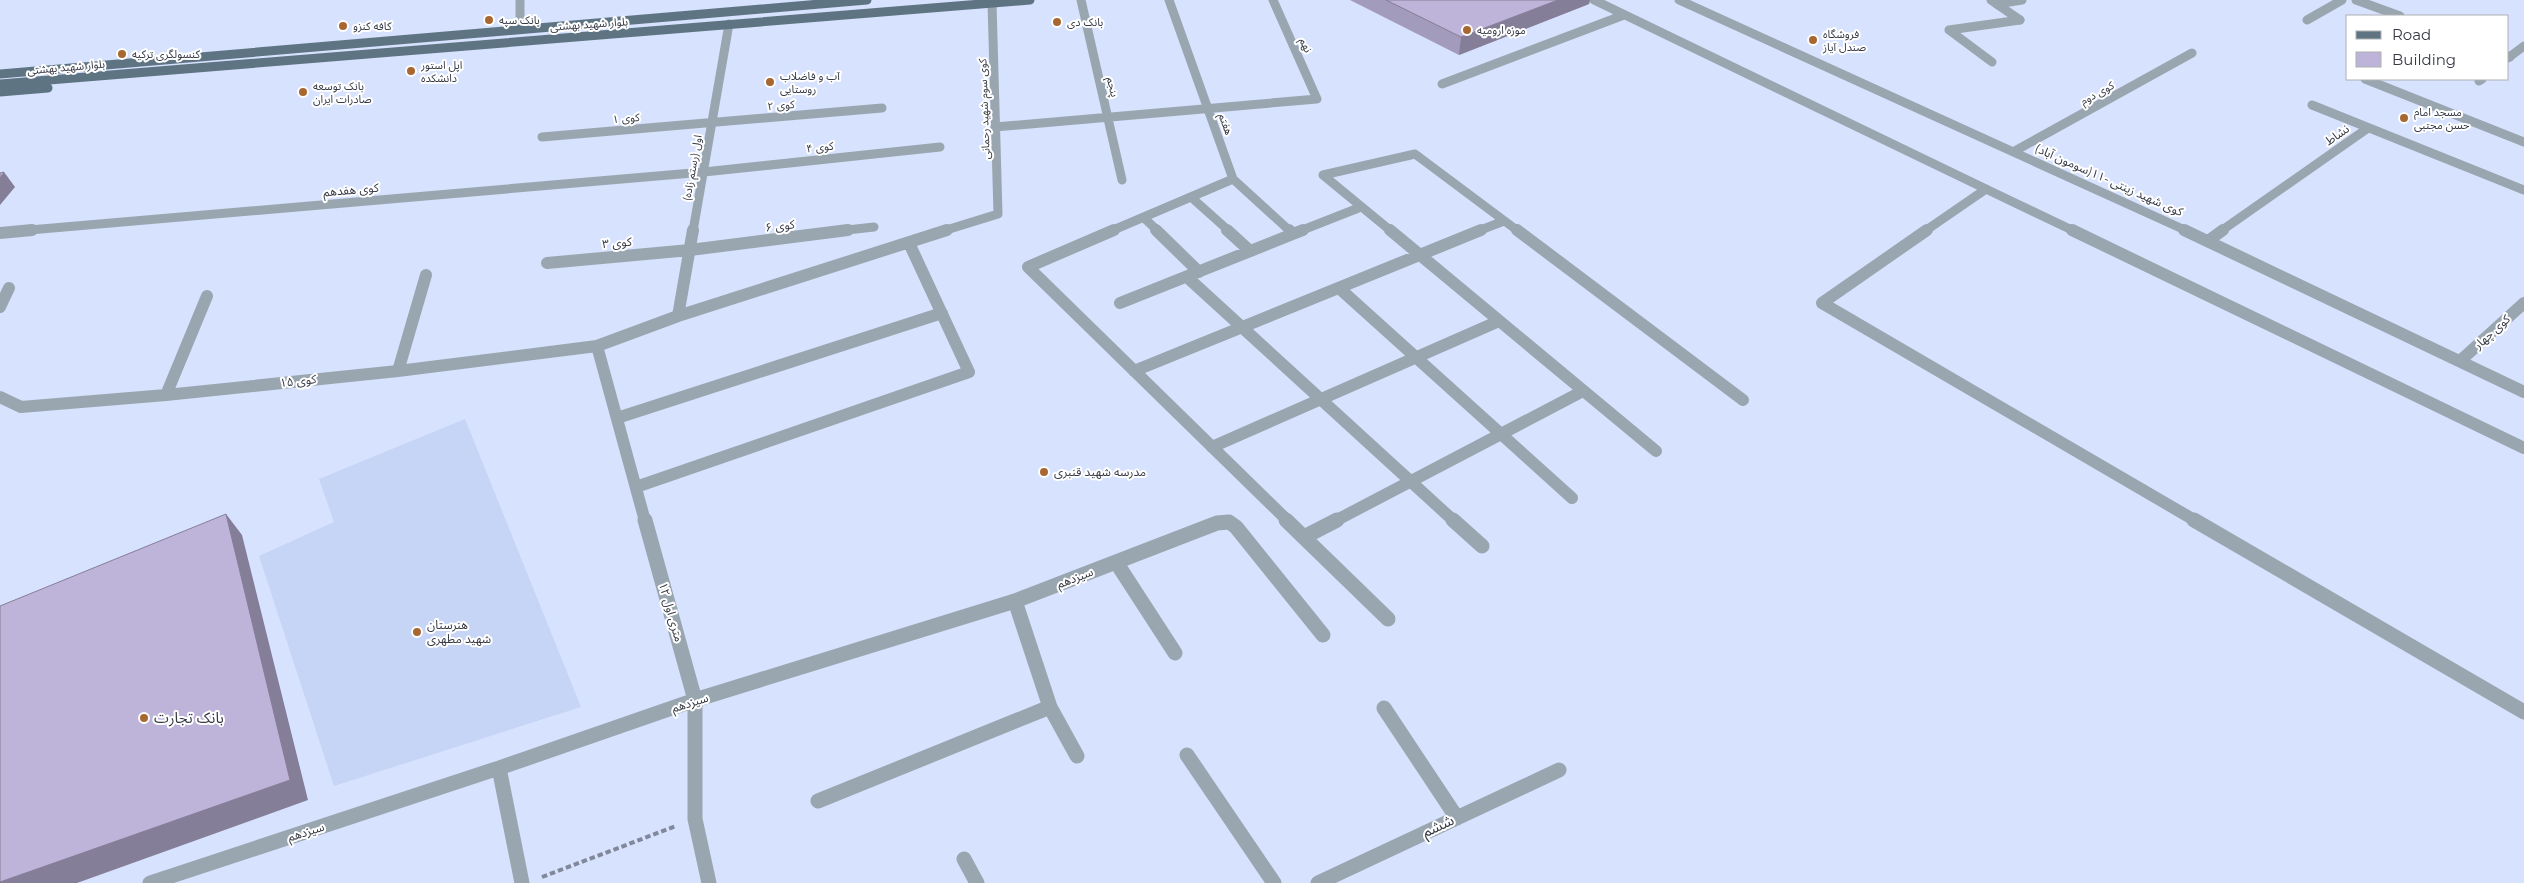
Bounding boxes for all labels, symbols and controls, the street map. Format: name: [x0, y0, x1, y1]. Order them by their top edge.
place label: بانک سپه: [499, 13, 540, 28]
marker: بانک سپه: [483, 14, 495, 26]
street label: بلوار شهید بهشتی: [550, 14, 628, 34]
place label: بانک دی: [1067, 15, 1103, 29]
legend: [2346, 15, 2509, 80]
marker: بانک دی: [1051, 16, 1063, 28]
place label: کافه کنزو: [353, 19, 392, 33]
marker: کافه کنزو: [337, 20, 349, 32]
place label: موزه ارومیه: [1477, 23, 1526, 37]
marker: موزه ارومیه: [1461, 24, 1473, 36]
text: Road: [2392, 25, 2431, 44]
place label: فروشگاه صندل آیاز: [1822, 27, 1866, 54]
marker: فروشگاه صندل آیاز: [1807, 34, 1819, 46]
street label: نهم: [1295, 35, 1315, 55]
place label: کنسولگری ترکیه: [132, 47, 201, 61]
marker: کنسولگری ترکیه: [116, 48, 128, 60]
text: Building: [2392, 50, 2456, 69]
street label: بلوار شهید بهشتی: [26, 57, 106, 77]
place label: اپل استور دانشکده: [420, 58, 462, 85]
street label: کوی سوم شهید رحمانی: [975, 58, 994, 160]
marker: اپل استور دانشکده: [405, 65, 417, 77]
place label: آب و فاضلاب روستایی: [780, 69, 841, 96]
marker: آب و فاضلاب روستایی: [764, 76, 776, 88]
street label: پنجم: [1102, 76, 1122, 99]
street label: کوی دوم: [2078, 78, 2117, 109]
place label: بانک توسعه صادرات ایران: [313, 79, 372, 106]
marker: بانک توسعه صادرات ایران: [297, 86, 309, 98]
street label: کوی ۲: [767, 97, 796, 113]
place label: مسجد امام حسن مجتبی: [2414, 105, 2470, 132]
street label: کوی ۱: [612, 110, 641, 126]
street label: هفتم: [1214, 111, 1236, 137]
marker: مسجد امام حسن مجتبی: [2398, 112, 2410, 124]
street label: نشاط: [2322, 121, 2352, 148]
street label: اول (رستم زاده): [679, 134, 707, 203]
street label: کوی ۴: [806, 139, 835, 155]
street label: کوی شهید زینتی -۱۱(سومون آباد): [2033, 140, 2187, 220]
street label: کوی هفدهم: [323, 180, 381, 201]
street label: کوی ۶: [764, 216, 797, 235]
street label: کوی ۳: [601, 234, 633, 251]
street label: کوی چهار: [2470, 311, 2514, 353]
street label: کوی ۱۵: [279, 371, 318, 390]
place label: مدرسه شهید قنبری: [1054, 464, 1146, 479]
marker: مدرسه شهید قنبری: [1038, 466, 1050, 478]
street label: سیزدهم: [1055, 564, 1096, 593]
street label: ۱۲ متری اول: [656, 580, 687, 643]
place label: هنرستان شهید مطهری: [427, 617, 491, 646]
marker: هنرستان شهید مطهری: [411, 626, 423, 638]
street label: سیزدهم: [670, 690, 711, 717]
place label: بانک تجارت: [154, 708, 224, 727]
marker: بانک تجارت: [138, 712, 150, 724]
street label: ششم: [1419, 810, 1458, 843]
street label: سیزدهم: [286, 819, 327, 846]

